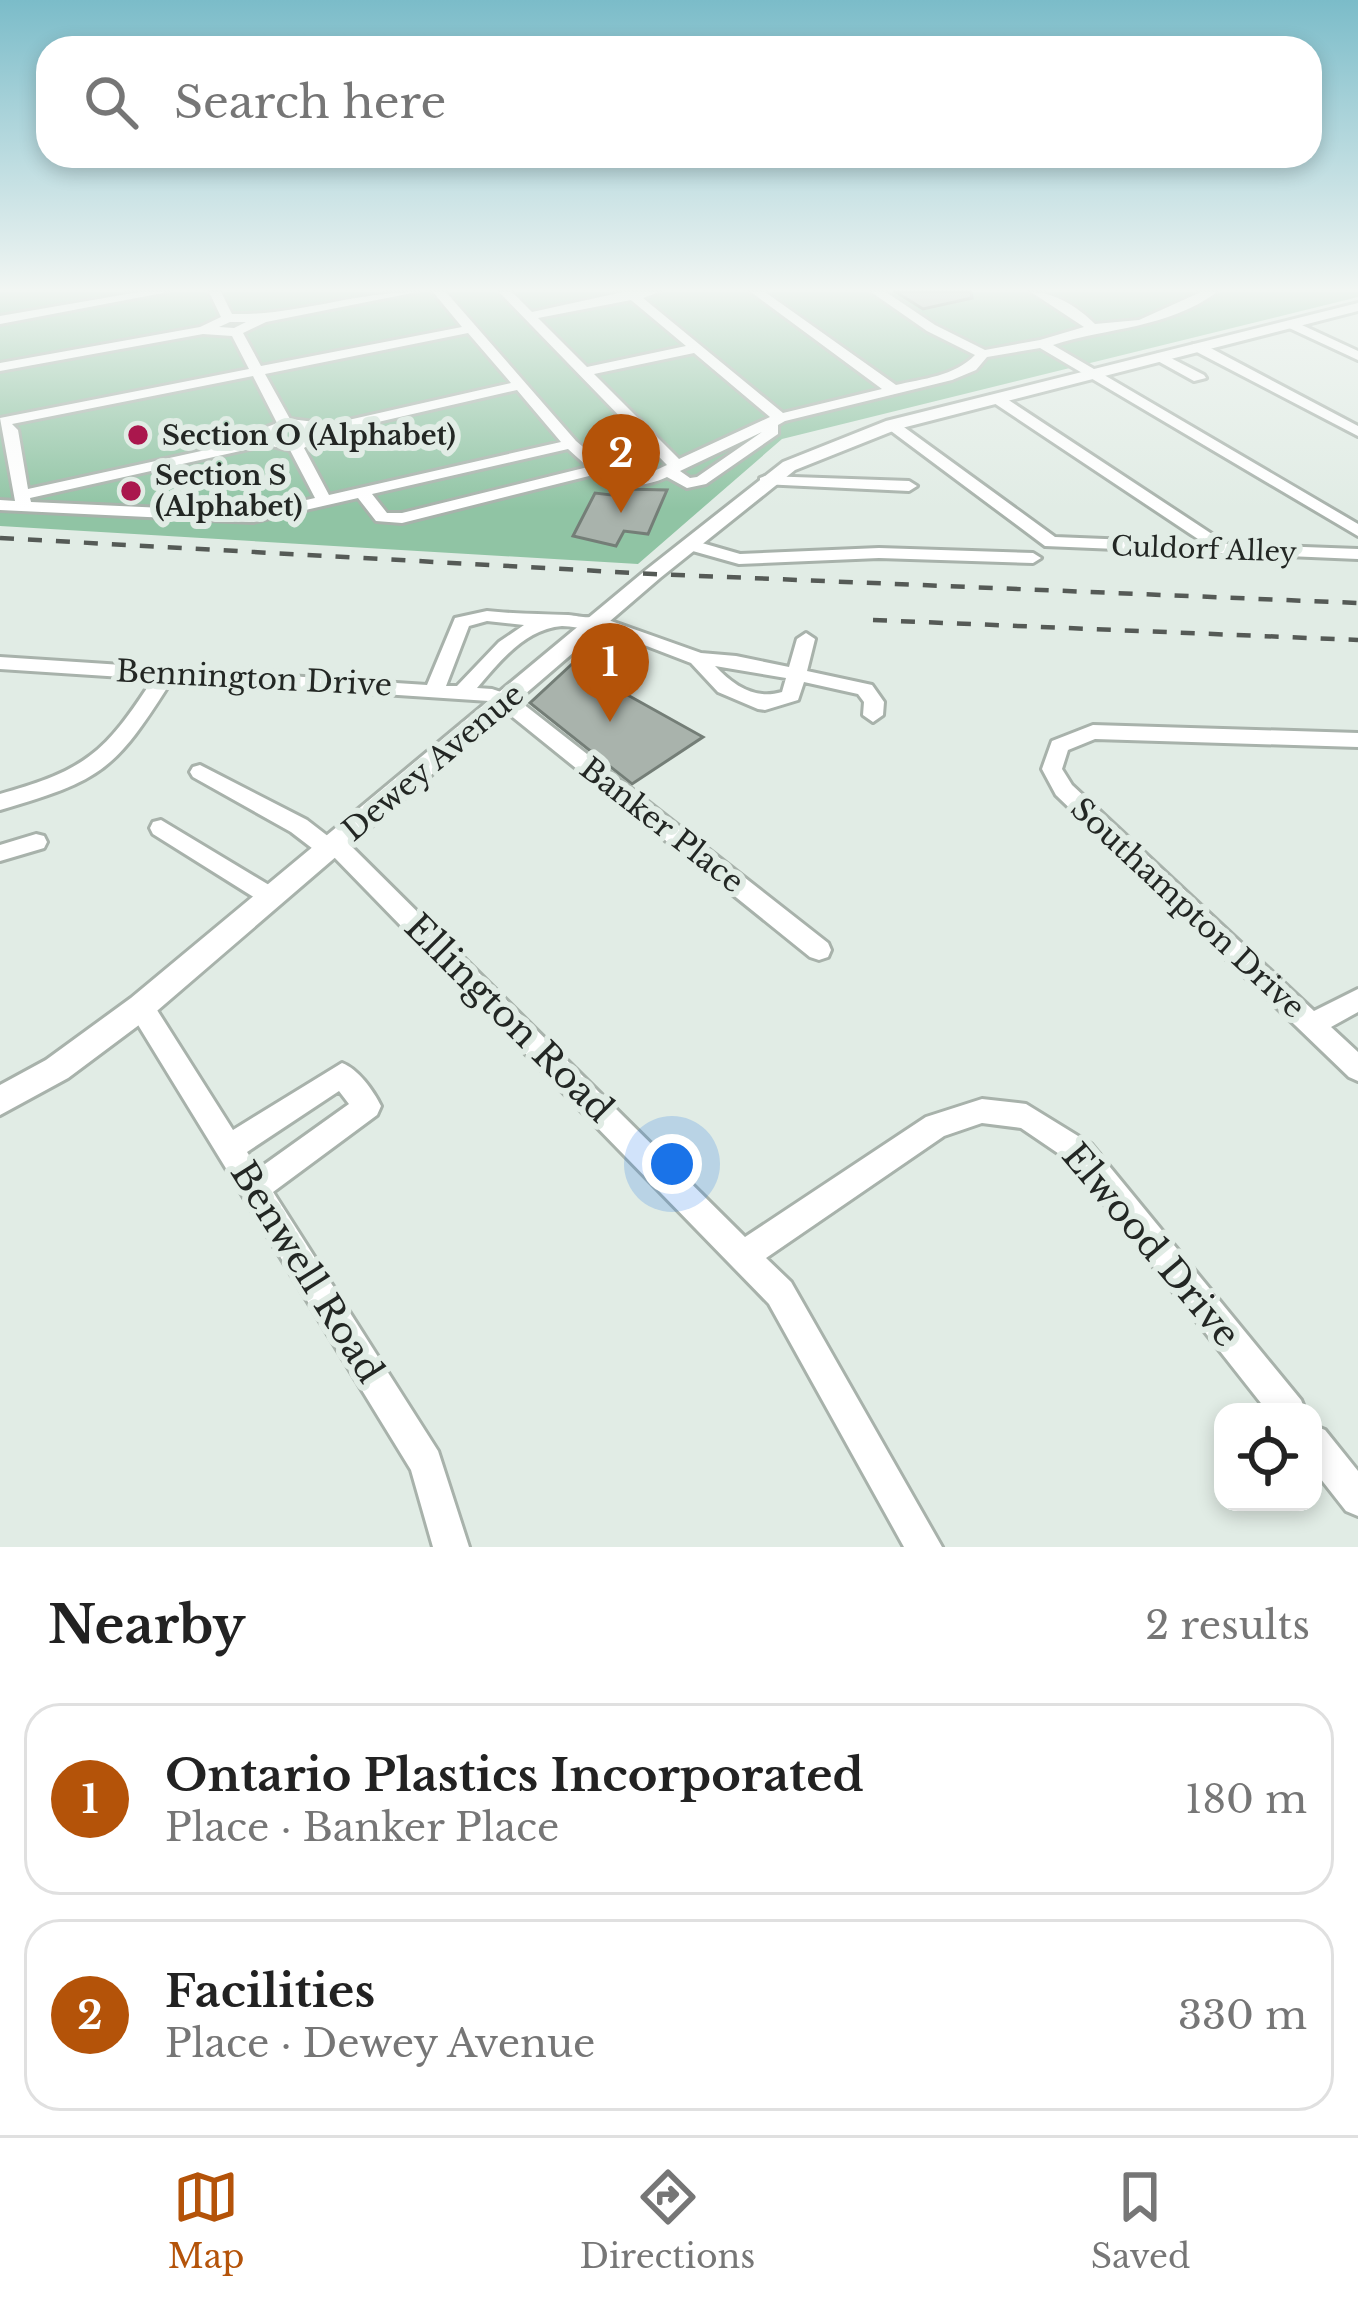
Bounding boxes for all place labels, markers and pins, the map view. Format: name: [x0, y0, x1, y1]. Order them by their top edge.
pin: 2: [582, 414, 660, 513]
place label: Section O (Alphabet): [162, 419, 456, 452]
marker: Section O (Alphabet): [125, 422, 151, 448]
place label: Section S (Alphabet): [155, 459, 303, 523]
marker: Section S (Alphabet): [118, 478, 144, 504]
pin: 1: [571, 623, 649, 722]

